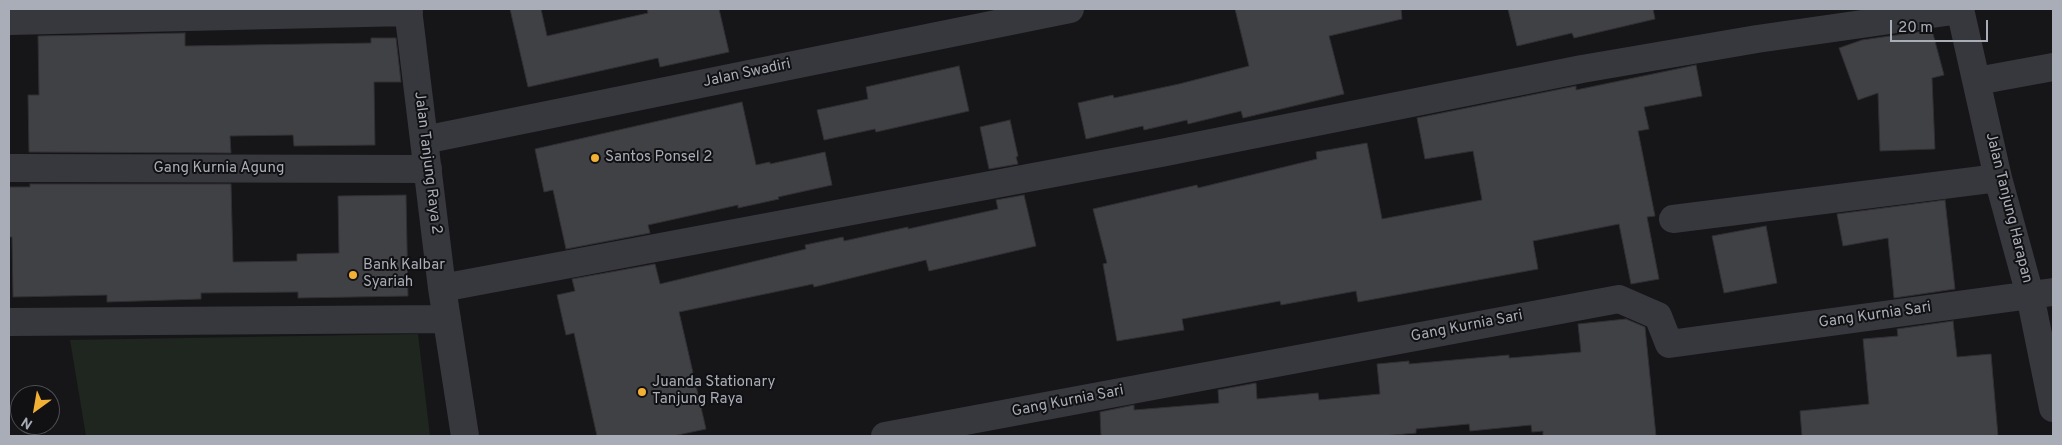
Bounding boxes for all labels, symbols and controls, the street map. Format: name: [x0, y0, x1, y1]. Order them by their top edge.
scale bar: [1892, 10, 1990, 42]
text: 20 m: [1898, 19, 1933, 38]
street label: Jalan Swadiri: [702, 56, 792, 92]
street label: Jalan Tanjung Raya 2: [409, 91, 445, 235]
street label: Jalan Tanjung Harapan: [1981, 131, 2035, 285]
place label: Santos Ponsel 2: [605, 149, 712, 167]
marker: Santos Ponsel 2: [589, 152, 601, 164]
street label: Gang Kurnia Agung: [154, 160, 284, 178]
place label: Bank Kalbar Syariah: [363, 257, 445, 292]
marker: Bank Kalbar Syariah: [347, 269, 359, 281]
street label: Gang Kurnia Sari: [1818, 299, 1932, 333]
street label: Gang Kurnia Sari: [1410, 307, 1524, 347]
place label: Juanda Stationary Tanjung Raya: [652, 374, 775, 409]
street label: Gang Kurnia Sari: [1011, 382, 1125, 422]
north arrow: [10, 385, 60, 435]
marker: Juanda Stationary Tanjung Raya: [636, 386, 648, 398]
text: N: [19, 412, 36, 432]

